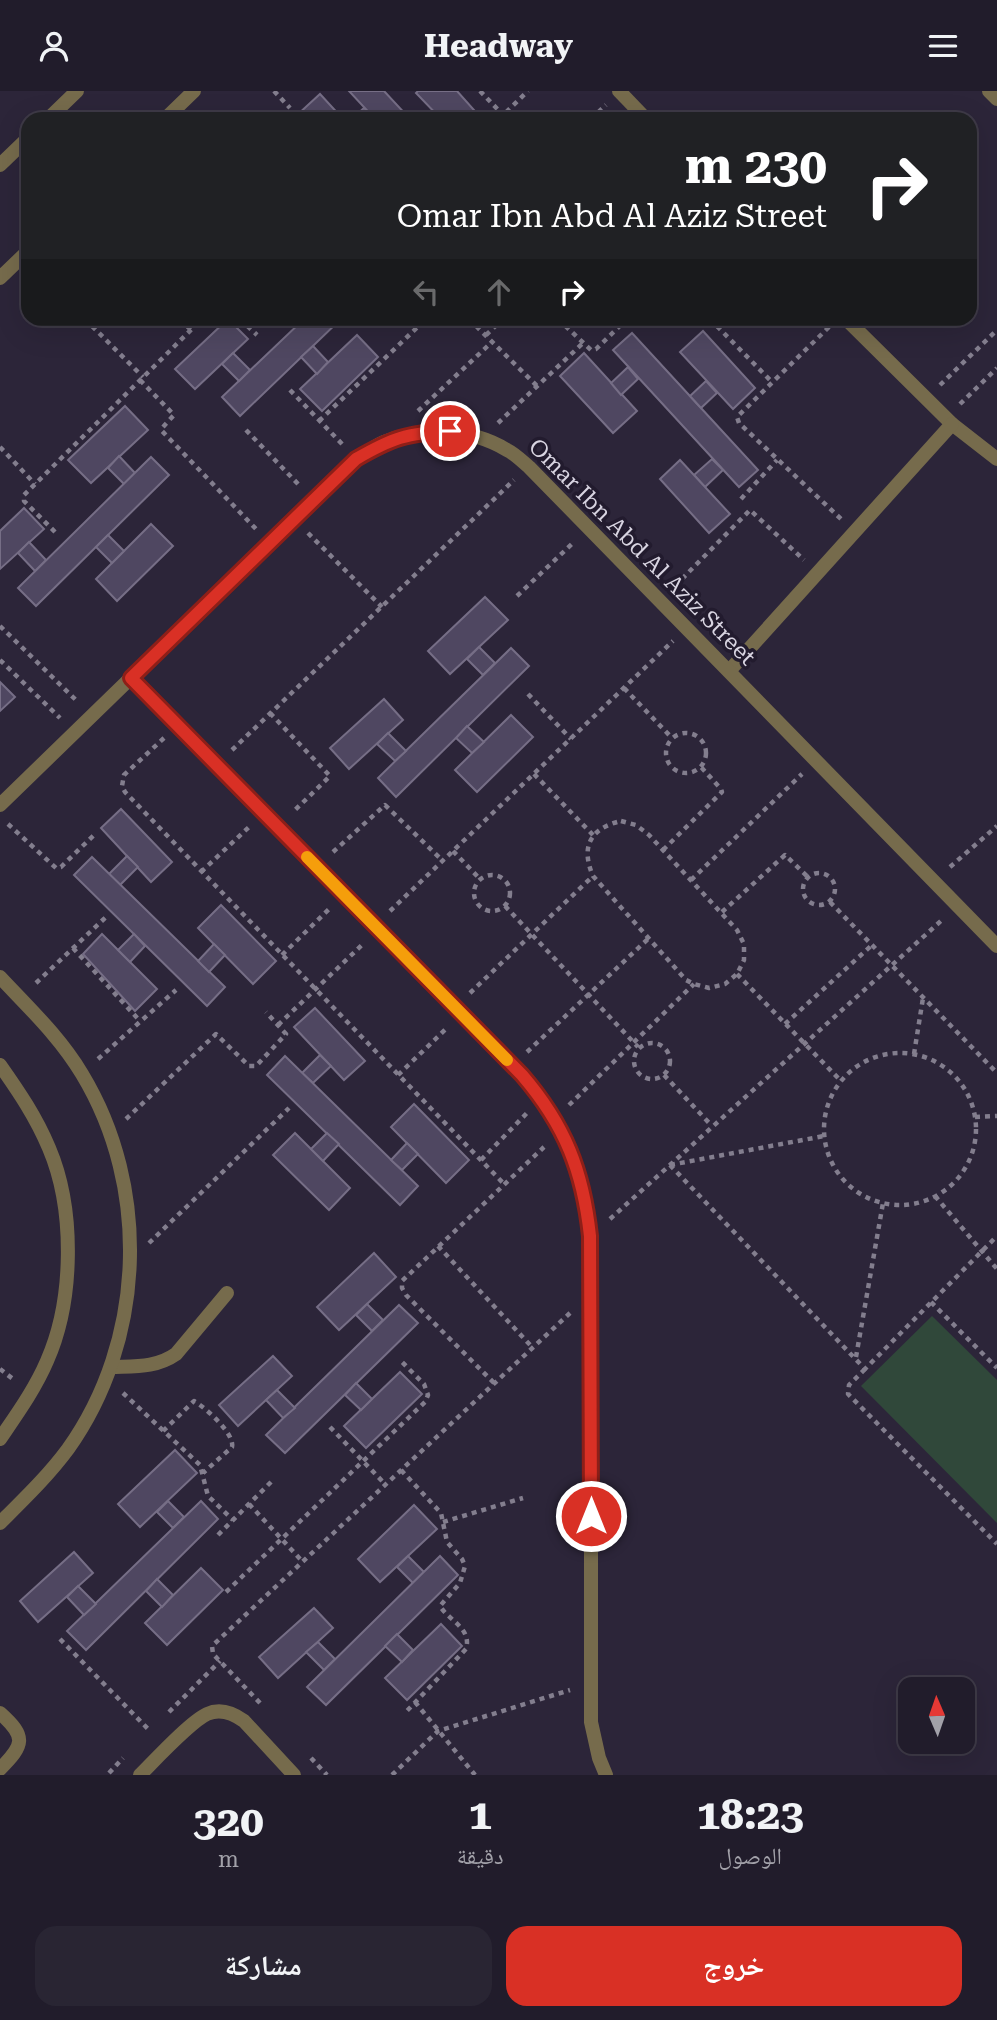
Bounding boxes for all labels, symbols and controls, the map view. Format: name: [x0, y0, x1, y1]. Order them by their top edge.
icon: person: [35, 27, 73, 65]
text: Headway: [424, 27, 573, 65]
icon: menu: [924, 27, 962, 65]
text: 230 m: [685, 138, 827, 195]
icon: right: [851, 140, 942, 231]
text: Omar Ibn Abd Al Aziz Street: [397, 197, 827, 235]
icon: left: [407, 273, 445, 311]
icon: ahead: [480, 273, 518, 311]
icon: right: [553, 273, 591, 311]
pin: [420, 401, 480, 461]
icon: arrive: [431, 412, 469, 450]
street label: Omar Ibn Abd Al Aziz Street: [523, 433, 761, 671]
position arrow: [554, 1479, 628, 1553]
north arrow: [898, 1677, 975, 1753]
map controls: [898, 1677, 975, 1754]
text: 1: [468, 1790, 492, 1839]
text: 18:23: [697, 1790, 804, 1839]
text: 320: [193, 1797, 264, 1846]
text: دقيقة: [457, 1843, 504, 1870]
text: الوصول: [718, 1843, 782, 1870]
text: m: [218, 1846, 239, 1873]
button: مشاركة: [35, 1926, 492, 2006]
button: خروج: [506, 1926, 962, 2006]

